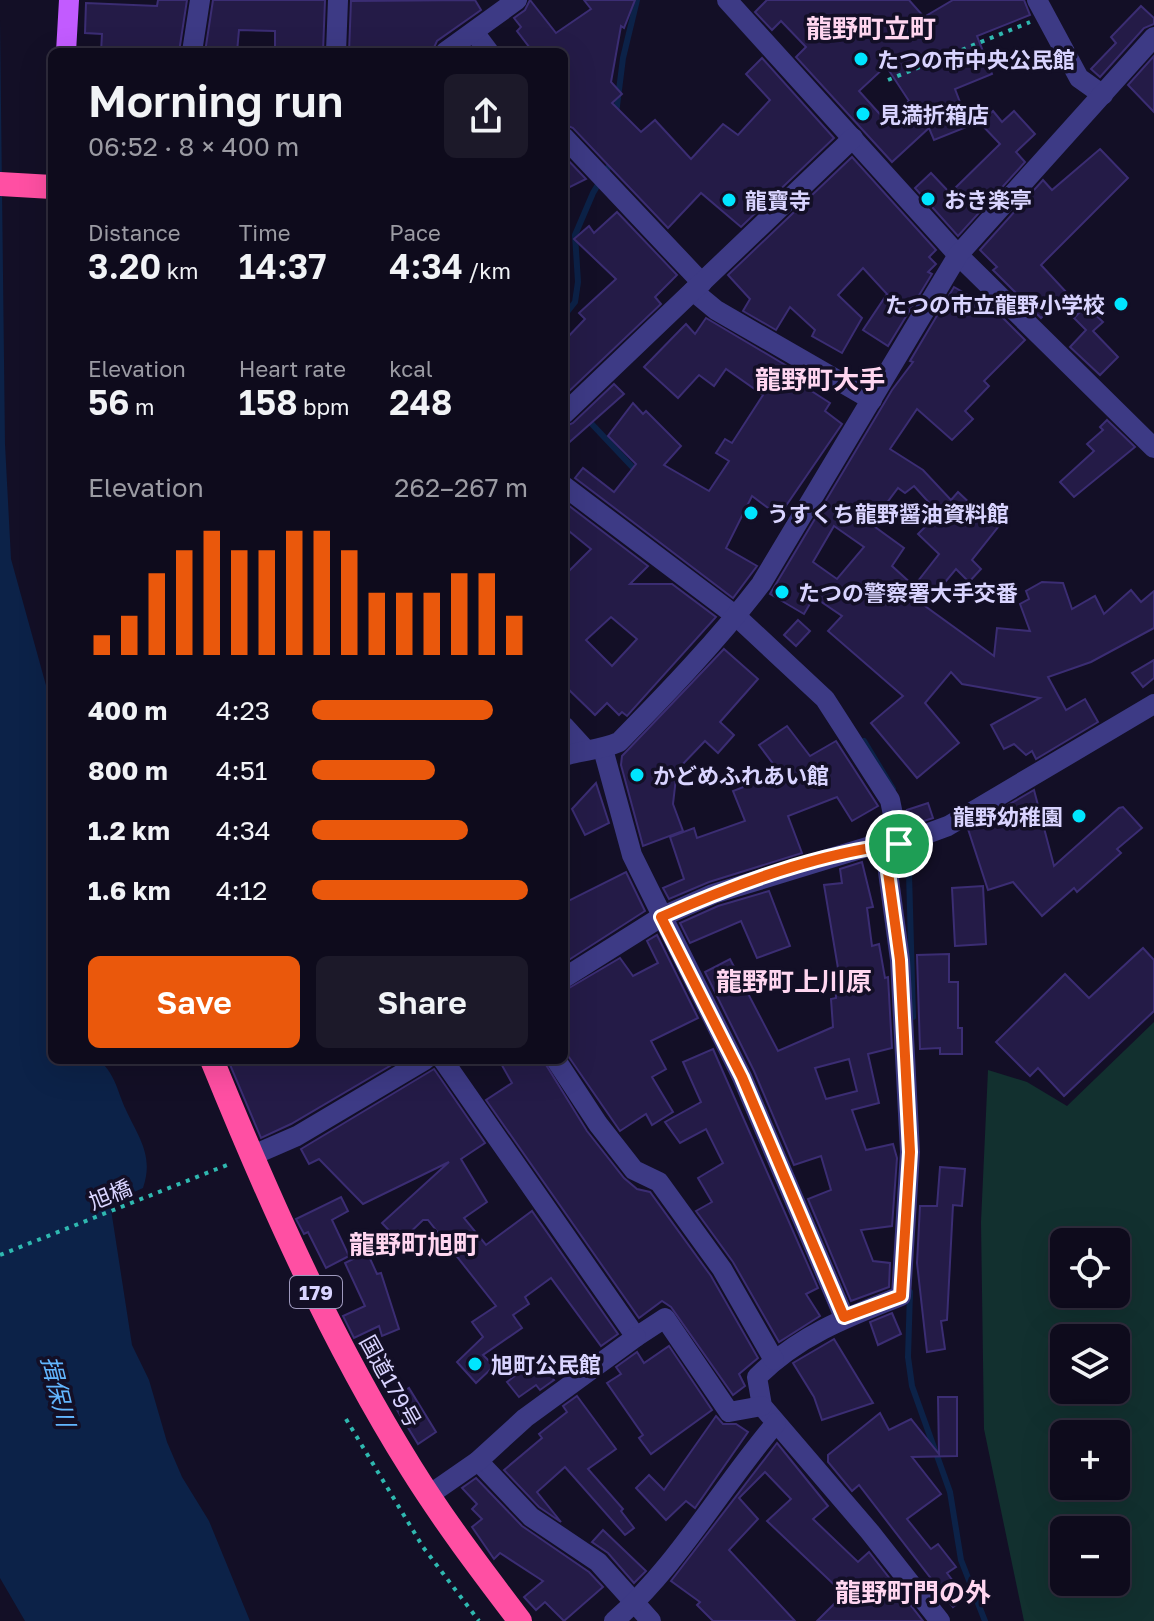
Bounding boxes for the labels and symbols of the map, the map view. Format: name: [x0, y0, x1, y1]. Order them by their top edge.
district label: 龍野町立町: [806, 13, 936, 44]
place label: たつの市中央公民館: [877, 46, 1075, 73]
marker: たつの市中央公民館: [852, 50, 870, 68]
place label: 見満折箱店: [879, 101, 989, 128]
marker: 見満折箱店: [854, 105, 872, 123]
place label: おき楽亭: [944, 186, 1032, 213]
place label: 龍寶寺: [745, 187, 811, 214]
marker: おき楽亭: [919, 190, 937, 208]
marker: 龍寶寺: [720, 191, 738, 209]
place label: たつの市立龍野小学校: [885, 291, 1105, 318]
marker: たつの市立龍野小学校: [1112, 295, 1130, 313]
district label: 龍野町大手: [755, 364, 885, 395]
place label: うすくち龍野醤油資料館: [767, 500, 1009, 527]
marker: うすくち龍野醤油資料館: [742, 504, 760, 522]
place label: たつの警察署大手交番: [798, 579, 1018, 606]
marker: たつの警察署大手交番: [773, 583, 791, 601]
place label: かどめふれあい館: [653, 762, 829, 789]
marker: かどめふれあい館: [628, 766, 646, 784]
place label: 龍野幼稚園: [953, 803, 1063, 830]
marker: 龍野幼稚園: [1070, 807, 1088, 825]
pin: [865, 810, 933, 878]
district label: 龍野町上川原: [716, 966, 872, 997]
street label: 旭橋: [85, 1173, 135, 1215]
district label: 龍野町旭町: [349, 1229, 479, 1260]
road number: 179: [290, 1276, 342, 1308]
street label: 国道179号: [355, 1330, 427, 1432]
place label: 旭町公民館: [491, 1351, 601, 1378]
water label: 揖保川: [36, 1353, 83, 1432]
marker: 旭町公民館: [466, 1355, 484, 1373]
district label: 龍野町門の外: [835, 1577, 991, 1608]

